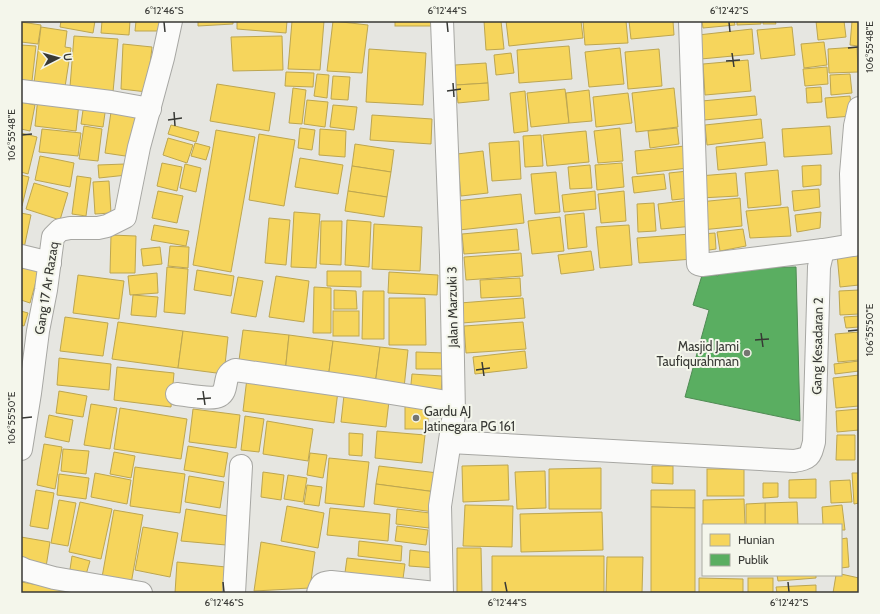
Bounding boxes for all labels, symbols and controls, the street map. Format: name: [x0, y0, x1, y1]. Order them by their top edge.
text: 6°12'46"S: [144, 4, 184, 17]
text: 6°12'44"S: [427, 4, 467, 17]
text: 6°12'42"S: [710, 4, 748, 17]
text: 106°55'48"E: [863, 21, 876, 73]
north arrow: [38, 38, 78, 78]
text: U: [61, 52, 75, 62]
text: 106°55'48"E: [5, 109, 18, 161]
street label: Gang 17 Ar Razaq: [31, 240, 61, 336]
street label: Jalan Marzuki 3: [443, 266, 461, 349]
street label: Gang Kesadaran 2: [808, 297, 826, 395]
text: 106°55'50"E: [863, 303, 876, 356]
place label: Masjid Jami Taufiqurahman: [656, 338, 739, 369]
marker: Masjid Jami Taufiqurahman: [742, 348, 752, 358]
text: 106°55'50"E: [5, 391, 18, 444]
place label: Gardu AJ Jatinegara PG 161: [423, 403, 515, 434]
marker: Gardu AJ Jatinegara PG 161: [411, 413, 421, 423]
legend: [702, 524, 842, 576]
text: Hunian: [738, 532, 775, 547]
text: Publik: [738, 552, 769, 567]
text: 6°12'46"S: [204, 596, 244, 609]
text: 6°12'44"S: [487, 596, 527, 609]
text: 6°12'42"S: [770, 596, 808, 609]

